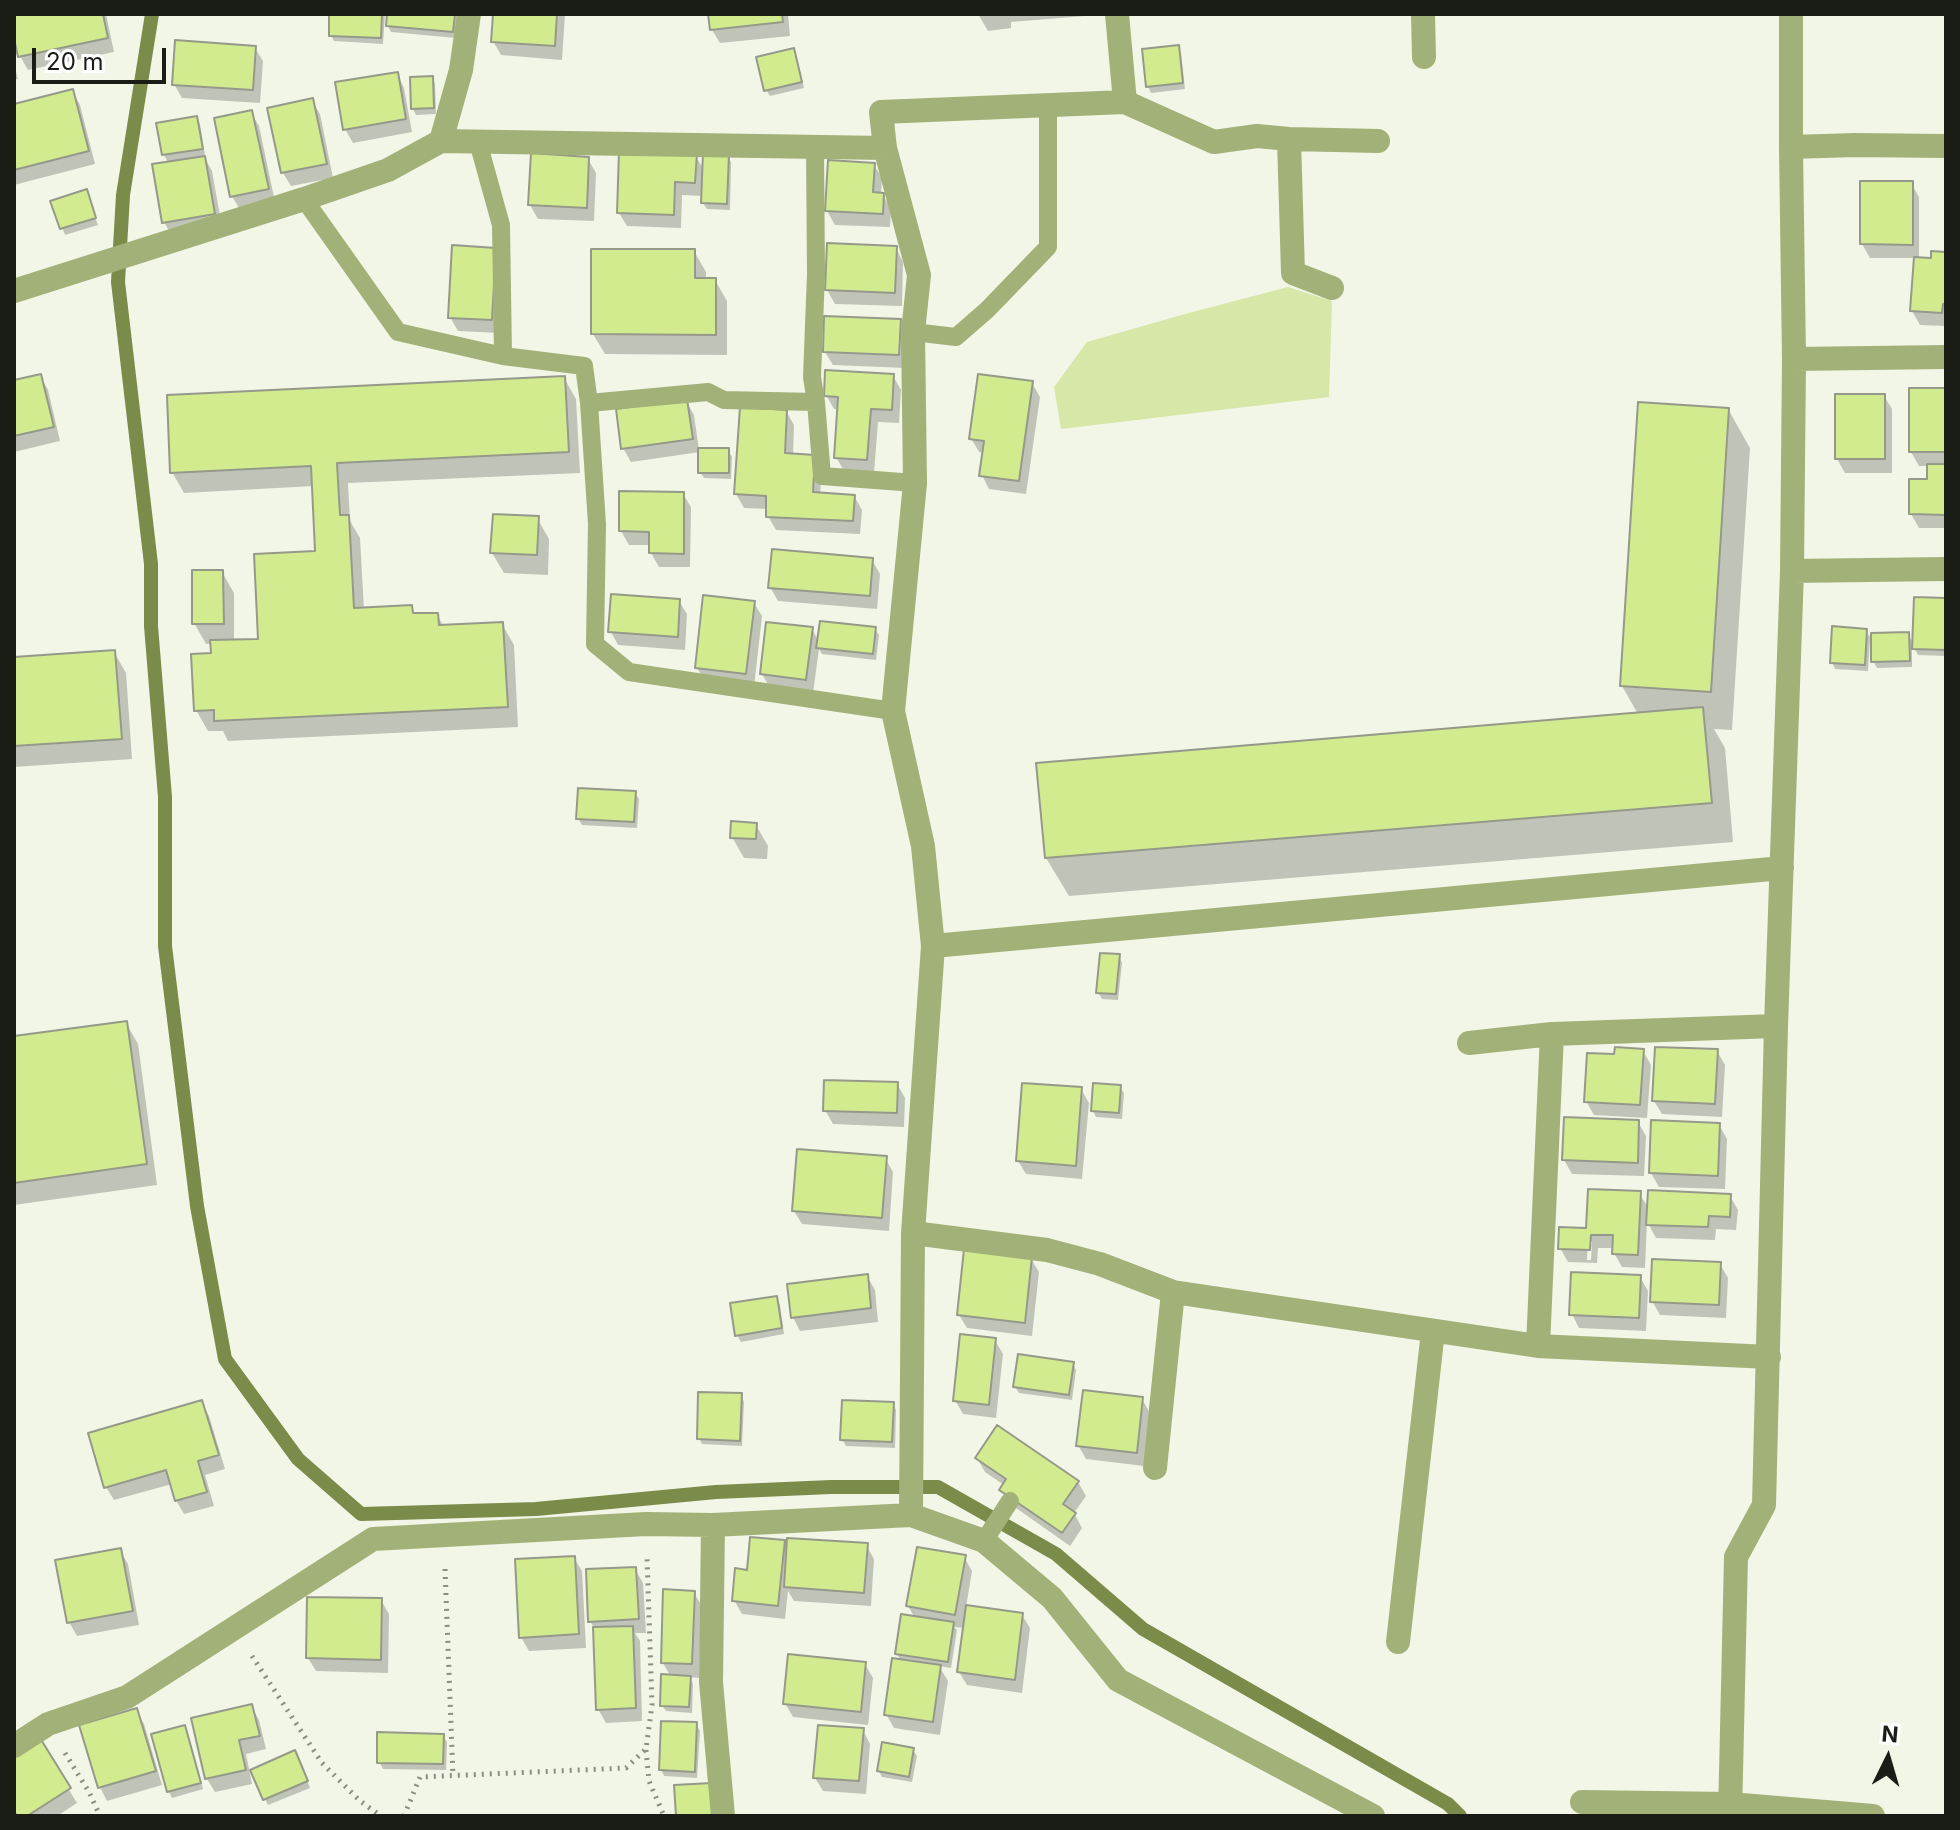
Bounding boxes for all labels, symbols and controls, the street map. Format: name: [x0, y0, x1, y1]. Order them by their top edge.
scale bar: [36, 32, 170, 82]
text: 20 m: [46, 47, 104, 76]
north arrow: [1848, 1718, 1928, 1798]
text: N: [1881, 1720, 1900, 1748]

